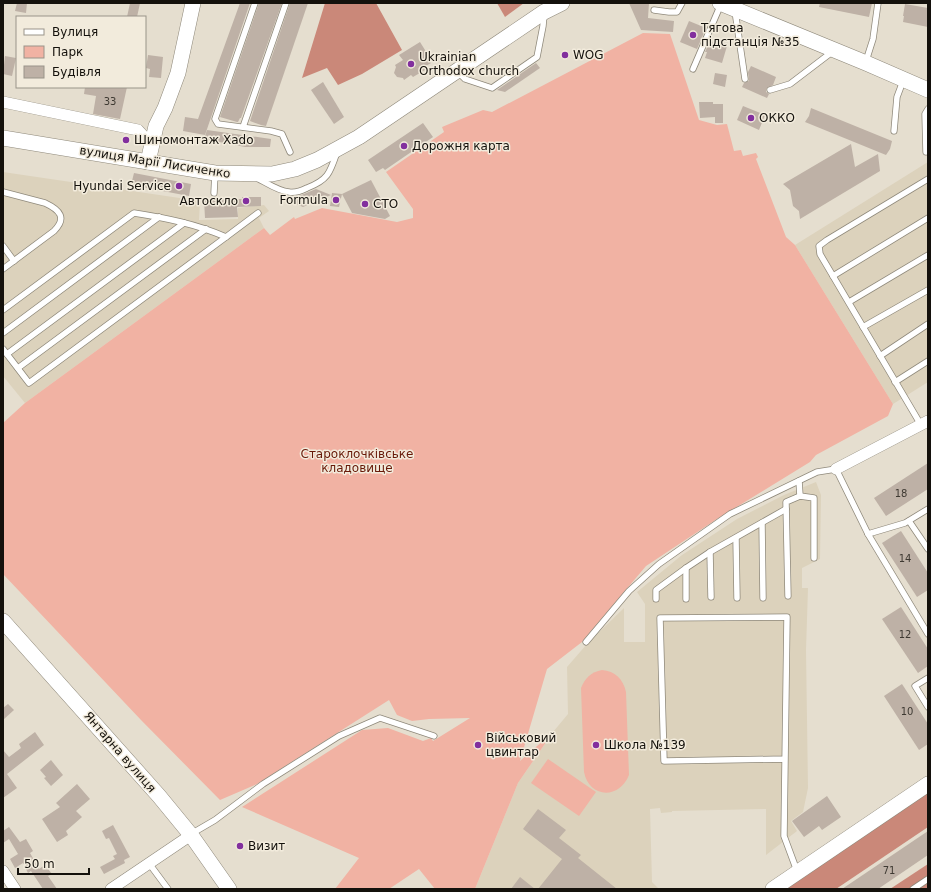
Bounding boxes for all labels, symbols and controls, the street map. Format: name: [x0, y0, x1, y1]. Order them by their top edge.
legend: [16, 16, 146, 88]
place label: Тягова пiдстанцiя №35: [700, 21, 800, 49]
text: Вулиця: [52, 25, 98, 39]
marker: Тягова пiдстанцiя №35: [688, 30, 698, 40]
text: Парк: [52, 45, 83, 59]
place label: WOG: [573, 48, 604, 62]
place label: Ukrainian Orthodox church: [419, 50, 519, 78]
marker: WOG: [560, 50, 570, 60]
marker: Ukrainian Orthodox church: [406, 59, 416, 69]
text: Будівля: [52, 65, 101, 79]
house number: 33: [104, 96, 116, 107]
place label: ОККО: [759, 111, 795, 125]
marker: ОККО: [746, 113, 756, 123]
place label: Шиномонтаж Xado: [134, 133, 254, 147]
marker: Шиномонтаж Xado: [121, 135, 131, 145]
place label: Дорожня карта: [412, 139, 510, 153]
marker: Дорожня карта: [399, 141, 409, 151]
street label: вулиця Марії Лисиченко: [78, 143, 232, 181]
place label: Hyundai Service: [73, 179, 171, 193]
marker: Hyundai Service: [174, 181, 184, 191]
place label: Formula: [279, 193, 328, 207]
place label: Автоскло: [180, 194, 238, 208]
marker: Formula: [331, 195, 341, 205]
marker: Автоскло: [241, 196, 251, 206]
place label: СТО: [373, 197, 398, 211]
marker: СТО: [360, 199, 370, 209]
park label: Староклочківське кладовище: [301, 447, 414, 475]
house number: 18: [895, 488, 907, 499]
house number: 14: [899, 553, 911, 564]
house number: 12: [899, 629, 911, 640]
house number: 10: [901, 706, 913, 717]
street label: Янтарна вулиця: [81, 709, 159, 795]
place label: Військовий цвинтар: [486, 731, 556, 759]
place label: Школа №139: [604, 738, 686, 752]
marker: Військовий цвинтар: [473, 740, 483, 750]
marker: Школа №139: [591, 740, 601, 750]
place label: Визит: [248, 839, 285, 853]
marker: Визит: [235, 841, 245, 851]
scale bar: [18, 850, 89, 876]
text: 50 m: [24, 857, 55, 871]
house number: 71: [883, 865, 895, 876]

